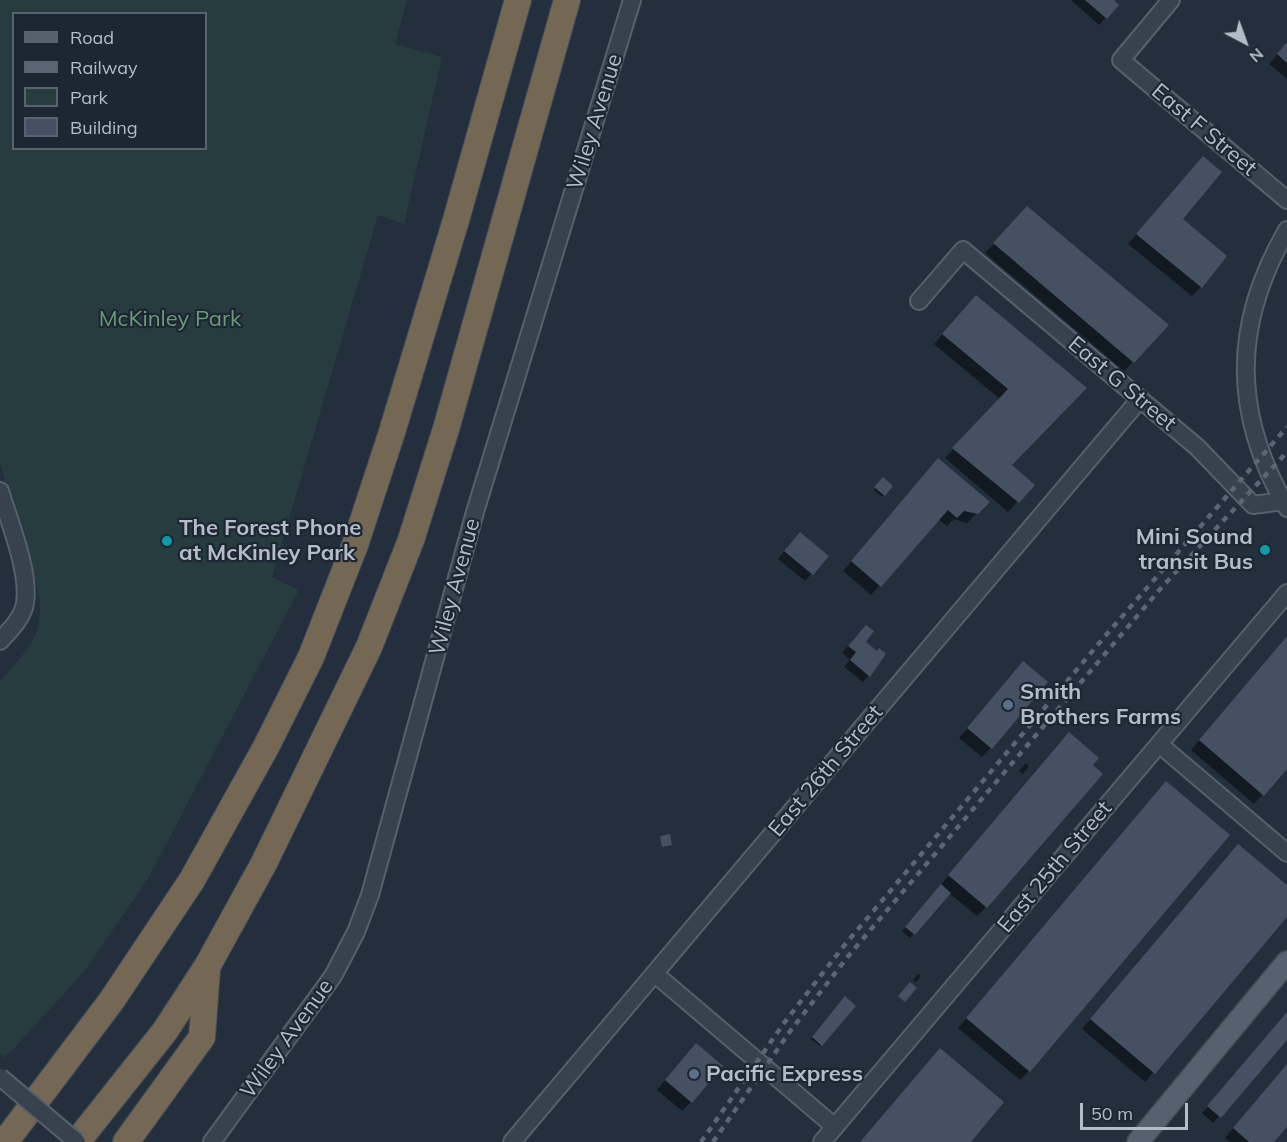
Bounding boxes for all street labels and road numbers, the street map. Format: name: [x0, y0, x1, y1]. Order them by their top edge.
street label: Wiley Avenue: [562, 51, 628, 193]
street label: East F Street: [1146, 78, 1262, 182]
street label: East G Street: [1063, 331, 1181, 437]
street label: Wiley Avenue: [424, 516, 486, 658]
street label: East 26th Street: [763, 700, 889, 842]
street label: East 25th Street: [992, 796, 1118, 938]
street label: Wiley Avenue: [235, 974, 339, 1104]

